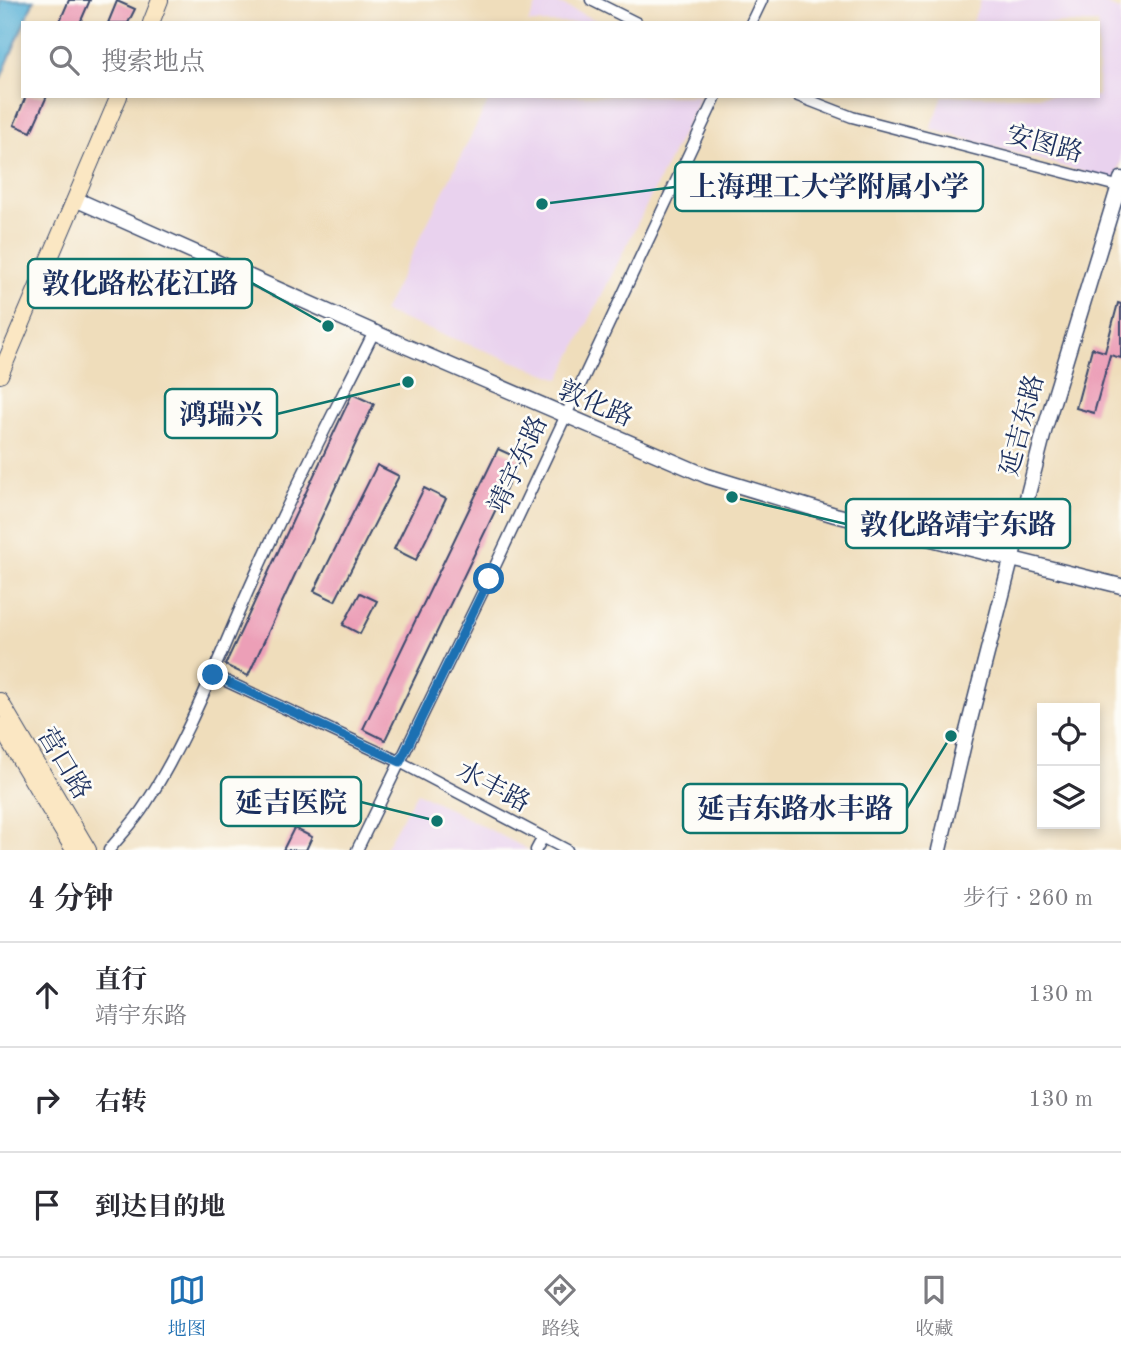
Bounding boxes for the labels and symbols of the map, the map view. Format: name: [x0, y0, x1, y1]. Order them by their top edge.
street label: 安图路: [1003, 120, 1086, 168]
callout: 上海理工大学附属小学: [675, 162, 983, 211]
text: 上海理工大学附属小学: [689, 172, 969, 203]
callout: 敦化路松花江路: [28, 259, 252, 308]
text: 敦化路松花江路: [42, 268, 238, 300]
street label: 延吉东路: [995, 371, 1049, 479]
street label: 敦化路: [554, 375, 637, 432]
callout: 鸿瑞兴: [165, 389, 277, 438]
text: 鸿瑞兴: [179, 400, 263, 431]
street label: 靖宇东路: [483, 411, 553, 517]
callout: 敦化路靖宇东路: [846, 499, 1070, 548]
text: 敦化路靖宇东路: [860, 509, 1056, 541]
route start: [473, 563, 504, 594]
route end: [197, 659, 228, 690]
street label: 营口路: [32, 723, 96, 804]
street label: 水丰路: [453, 756, 535, 818]
callout: 延吉医院: [221, 777, 361, 826]
callout: 延吉东路水丰路: [683, 784, 907, 833]
text: 延吉医院: [235, 788, 347, 819]
text: 延吉东路水丰路: [697, 794, 893, 825]

